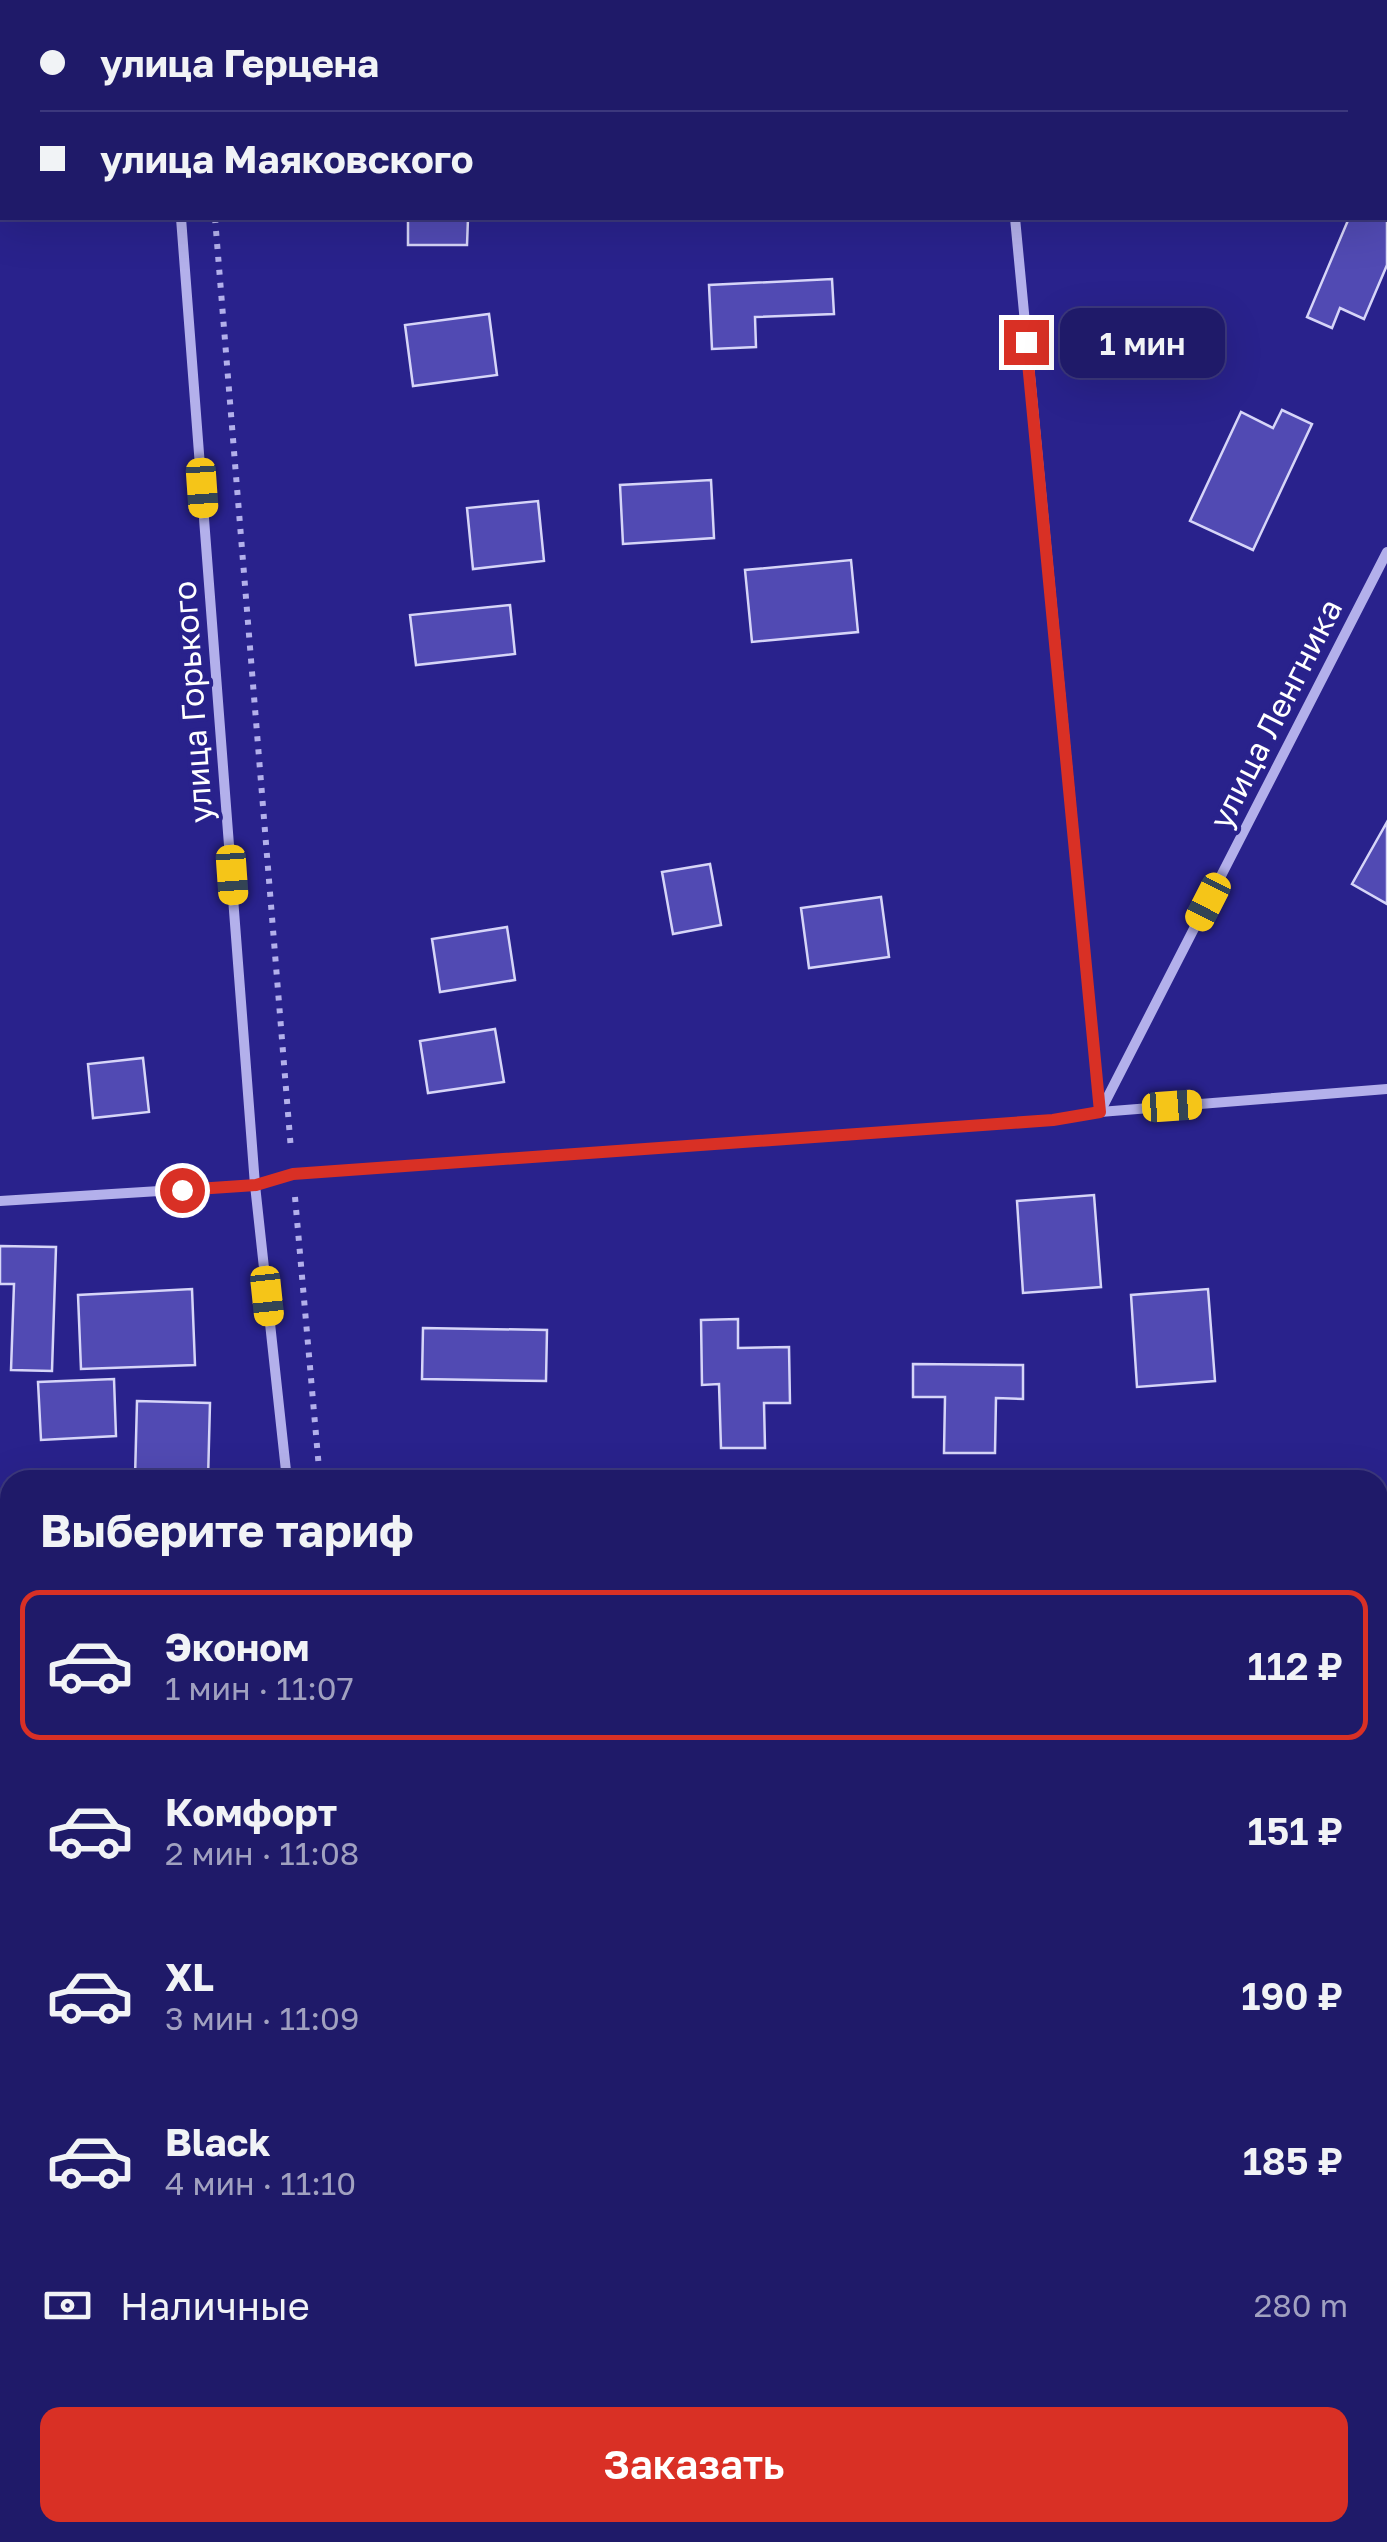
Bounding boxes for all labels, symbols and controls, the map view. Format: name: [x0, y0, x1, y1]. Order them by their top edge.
text: улица Герцена: [100, 40, 379, 85]
text: улица Маяковского: [100, 136, 474, 181]
callout: 1 мин: [1061, 307, 1226, 377]
route end: [1004, 320, 1049, 365]
text: 1 мин: [1099, 324, 1186, 362]
car: [185, 457, 219, 519]
street label: улица Горького: [165, 580, 219, 824]
street label: улица Ленгника: [1201, 592, 1349, 835]
car: [215, 844, 249, 906]
car: [1181, 868, 1235, 936]
car: [1141, 1089, 1203, 1123]
route start: [160, 1168, 205, 1213]
car: [249, 1265, 285, 1327]
text: Выберите тариф: [40, 1503, 414, 1557]
icon: car: [45, 1620, 135, 1710]
text: Эконом: [165, 1624, 309, 1669]
text: 112 ₽: [1247, 1643, 1343, 1688]
text: 1 мин · 11:07: [165, 1669, 354, 1707]
icon: car: [45, 1785, 135, 1875]
text: Комфорт: [165, 1789, 337, 1834]
text: 151 ₽: [1247, 1808, 1343, 1853]
text: 2 мин · 11:08: [165, 1834, 359, 1872]
icon: car: [45, 1950, 135, 2040]
text: XL: [165, 1954, 214, 1999]
text: 190 ₽: [1241, 1973, 1343, 2018]
text: 3 мин · 11:09: [165, 1999, 359, 2037]
icon: car: [45, 2115, 135, 2205]
text: Black: [165, 2119, 270, 2164]
text: 185 ₽: [1243, 2138, 1343, 2183]
text: 4 мин · 11:10: [165, 2164, 356, 2202]
icon: cash: [40, 2278, 95, 2333]
text: Наличные: [120, 2283, 310, 2328]
text: 280 m: [1254, 2286, 1348, 2324]
button: Заказать: [40, 2407, 1348, 2522]

